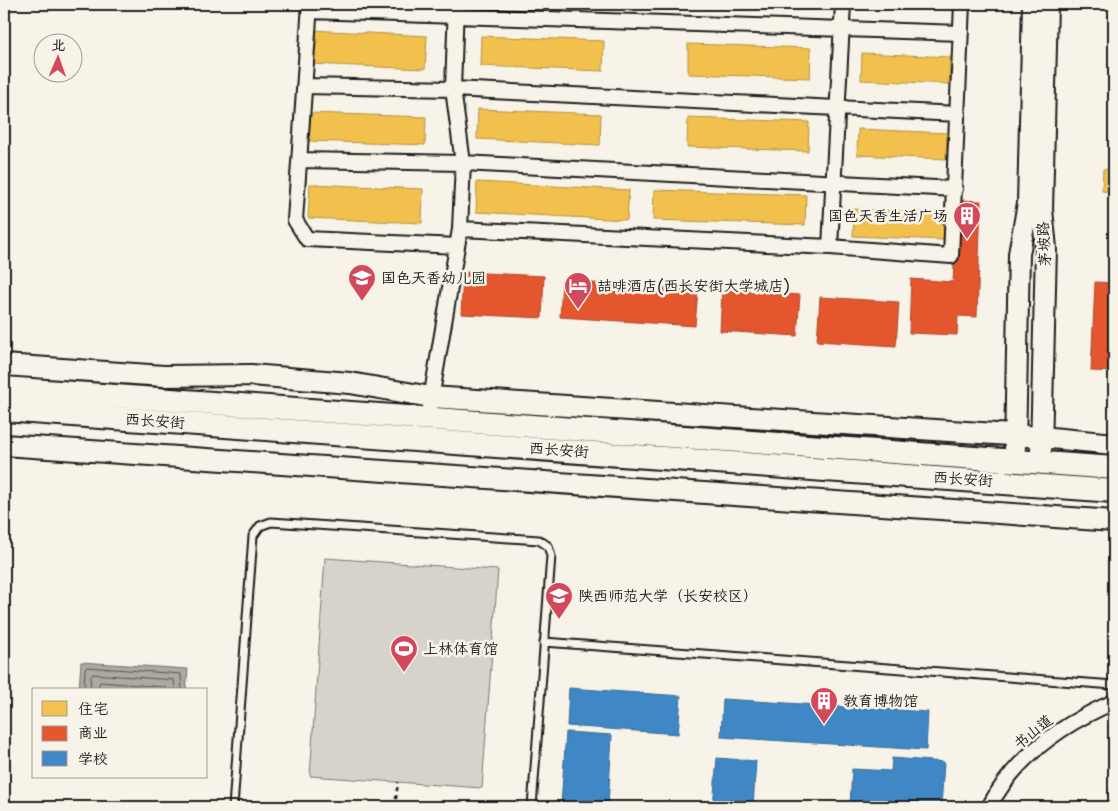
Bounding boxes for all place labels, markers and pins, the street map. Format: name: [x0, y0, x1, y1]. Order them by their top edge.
building icon: 国色天香生活广场: [952, 201, 982, 240]
place label: 国色天香生活广场: [828, 206, 948, 226]
school or university icon: 国色天香幼儿园: [347, 263, 377, 302]
place label: 国色天香幼儿园: [381, 268, 486, 288]
hotel icon: 喆啡酒店(西长安街大学城店): [563, 271, 593, 310]
place label: 喆啡酒店(西长安街大学城店): [597, 276, 790, 296]
school or university icon: 陕西师范大学（长安校区）: [544, 581, 574, 620]
place label: 陕西师范大学（长安校区）: [578, 586, 758, 606]
sports icon: 上林体育馆: [389, 634, 419, 673]
place label: 上林体育馆: [423, 639, 498, 659]
building icon: 教育博物馆: [809, 686, 839, 725]
place label: 教育博物馆: [843, 691, 918, 711]

